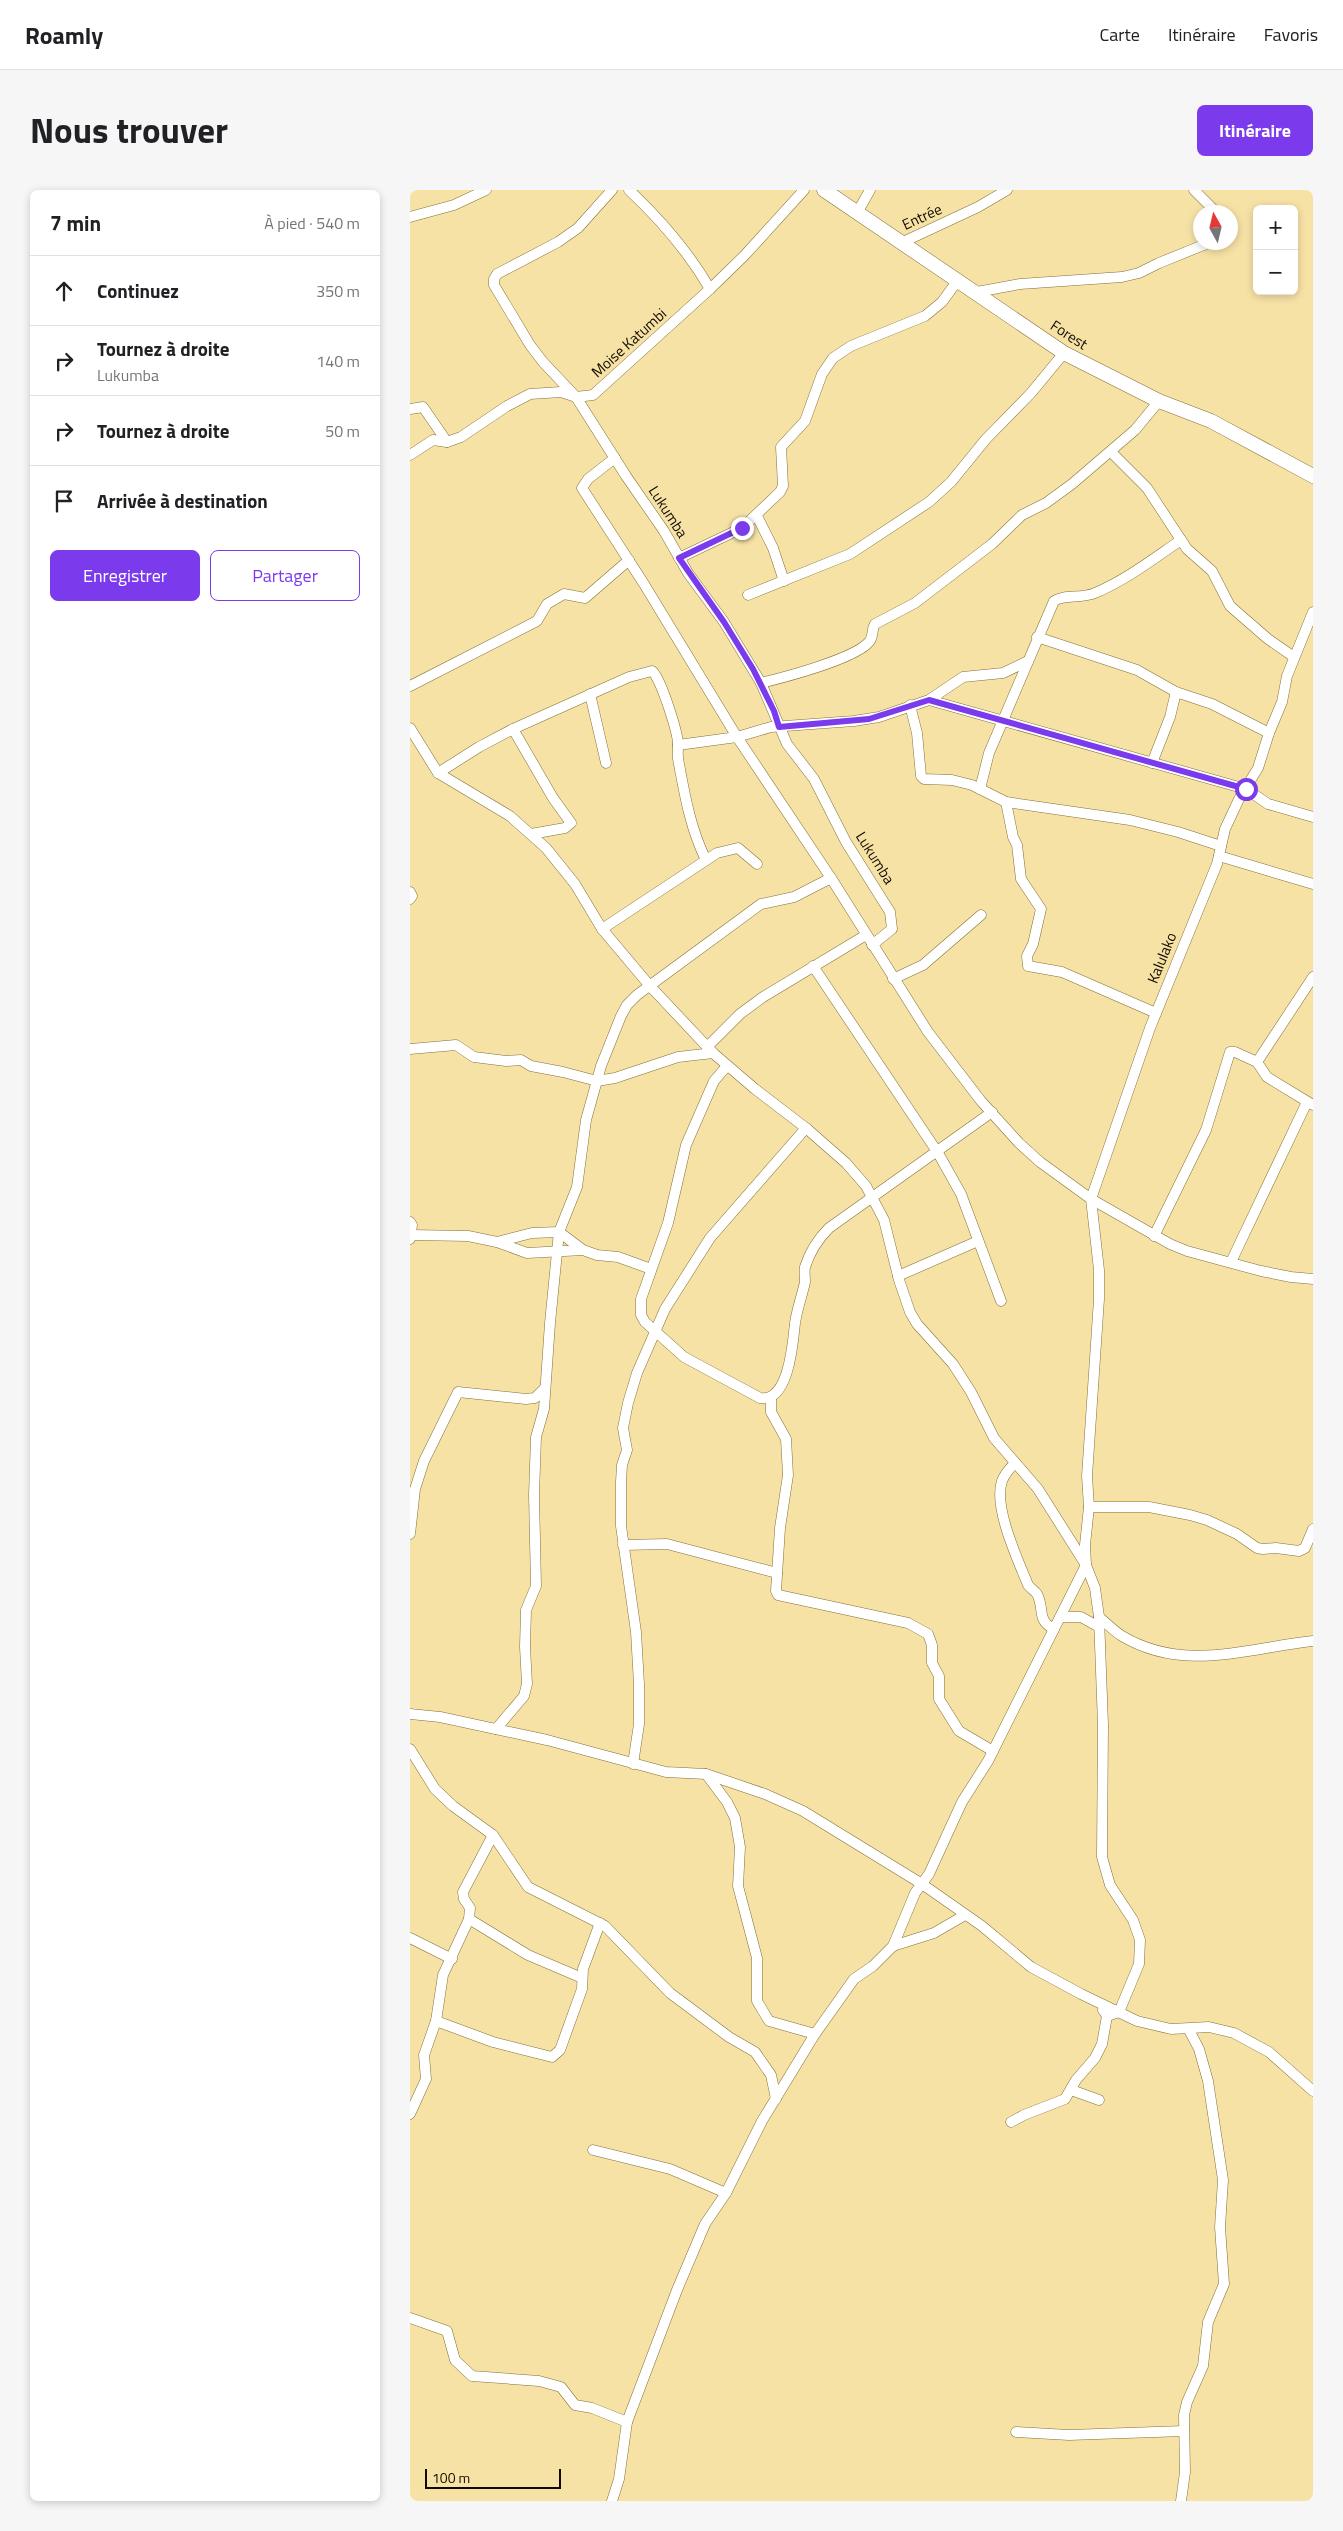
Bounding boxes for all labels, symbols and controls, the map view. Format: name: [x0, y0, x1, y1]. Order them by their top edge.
text: Roamly: [25, 17, 103, 53]
text: Carte: [1099, 21, 1140, 48]
text: Itinéraire: [1168, 21, 1236, 48]
text: Favoris: [1264, 21, 1318, 48]
text: Nous trouver: [30, 103, 228, 157]
button: Itinéraire: [1197, 105, 1313, 156]
street label: Entrée: [898, 197, 946, 236]
north arrow: [1193, 205, 1238, 250]
map controls: [1253, 205, 1298, 295]
button: +: [1253, 205, 1298, 250]
text: 7 min: [50, 207, 101, 239]
text: À pied · 540 m: [264, 211, 360, 235]
button: −: [1253, 250, 1298, 295]
text: Continuez: [97, 276, 179, 305]
icon: ahead: [50, 277, 78, 305]
text: 350 m: [316, 279, 360, 303]
street label: Moise Katumbi: [586, 302, 672, 383]
street label: Forest: [1046, 314, 1093, 356]
text: Tournez à droite: [97, 334, 229, 363]
icon: right: [50, 347, 78, 375]
text: 140 m: [316, 349, 360, 373]
text: Lukumba: [97, 363, 159, 387]
text: Tournez à droite: [97, 416, 229, 445]
icon: right: [50, 417, 78, 445]
text: 50 m: [325, 419, 360, 443]
street label: Lukumba: [643, 481, 694, 543]
text: Arrivée à destination: [97, 486, 268, 515]
icon: arrive: [50, 487, 78, 515]
route end: [731, 517, 754, 540]
button: Enregistrer: [50, 550, 200, 601]
button: Partager: [210, 550, 360, 601]
route start: [1235, 778, 1258, 801]
street label: Lukumba: [850, 827, 901, 889]
street label: Kalulako: [1141, 929, 1182, 987]
scale bar: [425, 2466, 561, 2489]
text: 100 m: [432, 2467, 470, 2488]

